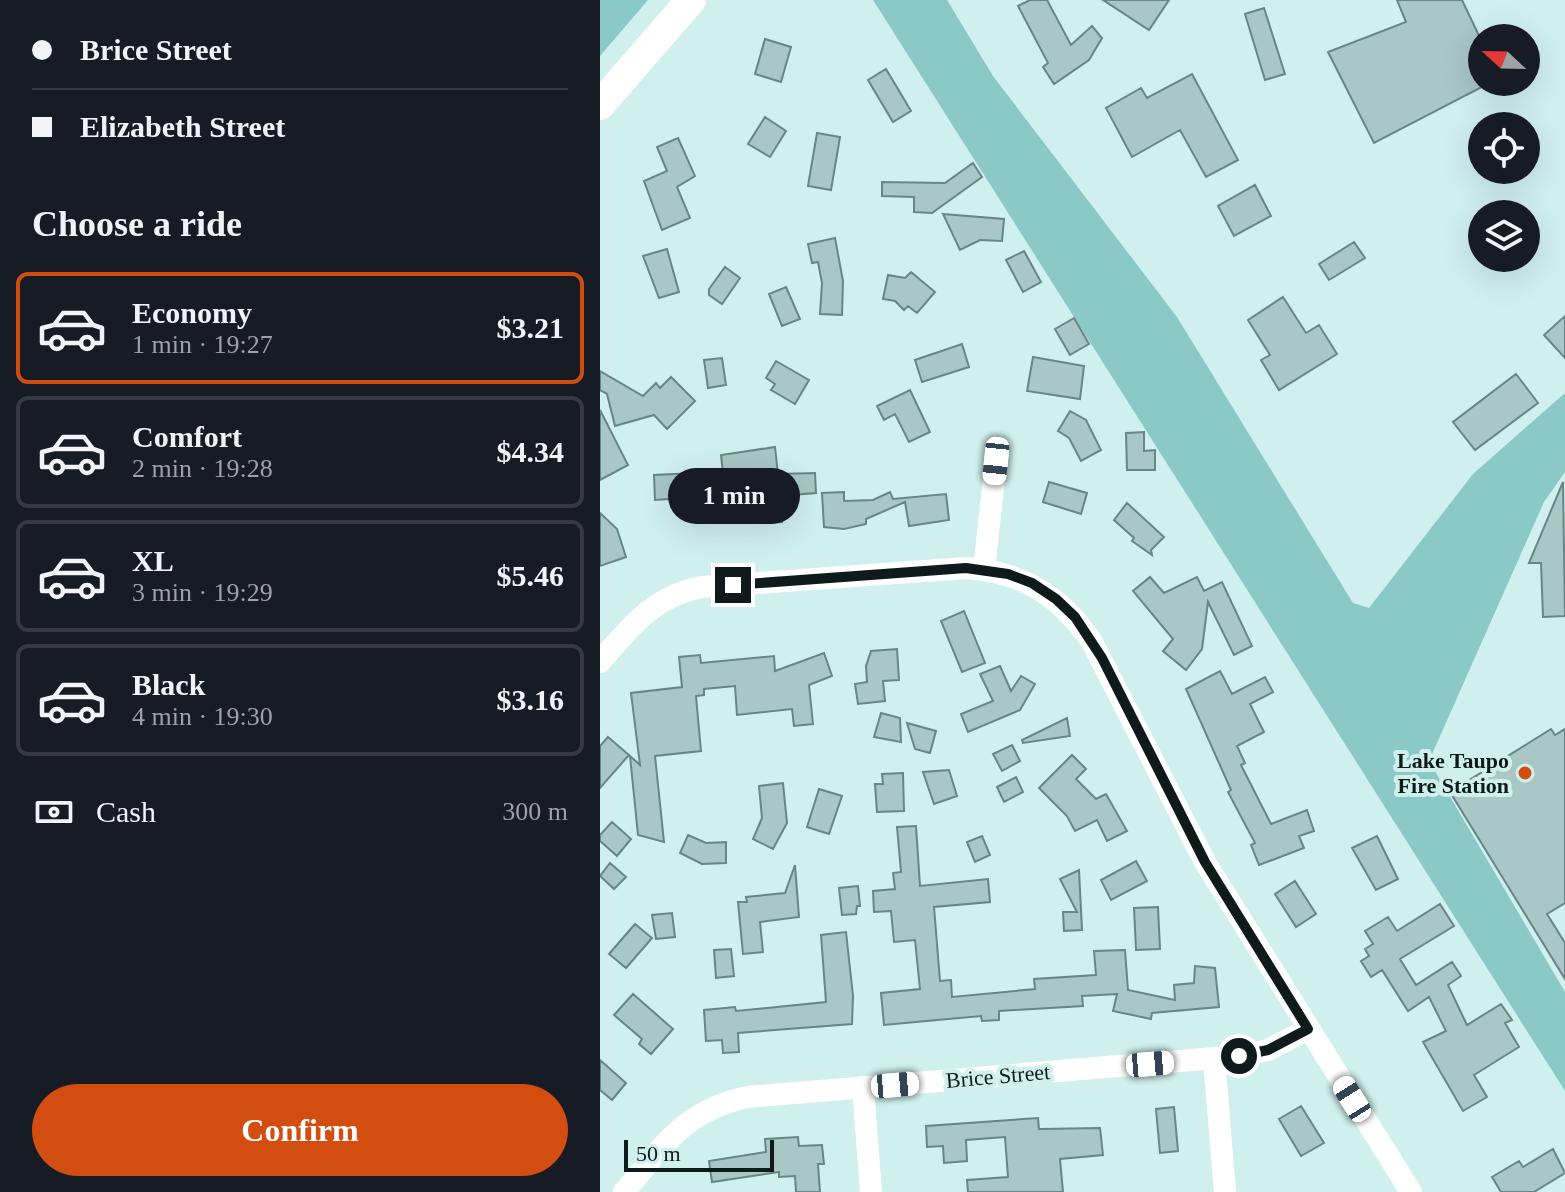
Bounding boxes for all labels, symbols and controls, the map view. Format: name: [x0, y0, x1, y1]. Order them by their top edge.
north arrow: [1468, 24, 1540, 96]
map controls: [1468, 24, 1540, 272]
text: Brice Street: [80, 33, 232, 66]
text: Elizabeth Street: [80, 110, 285, 143]
button: locate: [1468, 112, 1540, 184]
button: layers: [1468, 200, 1540, 272]
text: Choose a ride: [32, 204, 242, 244]
icon: car: [36, 292, 108, 364]
text: Economy: [132, 296, 252, 329]
text: $3.21: [497, 311, 564, 344]
text: 1 min · 19:27: [132, 330, 273, 359]
icon: car: [36, 416, 108, 488]
text: Comfort: [132, 420, 242, 453]
text: $4.34: [497, 435, 564, 468]
car: [982, 436, 1010, 486]
text: 2 min · 19:28: [132, 454, 273, 483]
callout: 1 min: [667, 469, 799, 525]
text: 1 min: [703, 481, 765, 510]
icon: car: [36, 540, 108, 612]
text: XL: [132, 544, 174, 577]
text: $5.46: [497, 559, 564, 592]
route end: [715, 567, 751, 603]
text: 3 min · 19:29: [132, 578, 273, 607]
icon: car: [36, 664, 108, 736]
text: Black: [132, 668, 205, 701]
text: $3.16: [497, 683, 564, 716]
text: 4 min · 19:30: [132, 702, 273, 731]
place label: Lake Taupo Fire Station: [1397, 748, 1509, 798]
marker: Lake Taupo Fire Station: [1516, 764, 1534, 782]
icon: cash: [32, 790, 76, 834]
text: Cash: [96, 795, 156, 828]
text: 300 m: [502, 797, 568, 826]
route start: [1221, 1038, 1257, 1074]
car: [1125, 1050, 1175, 1078]
street label: Brice Street: [945, 1059, 1051, 1093]
car: [870, 1071, 920, 1099]
car: [1329, 1072, 1375, 1126]
button: Confirm: [32, 1084, 568, 1176]
scale bar: [624, 1136, 774, 1172]
text: 50 m: [636, 1141, 681, 1166]

